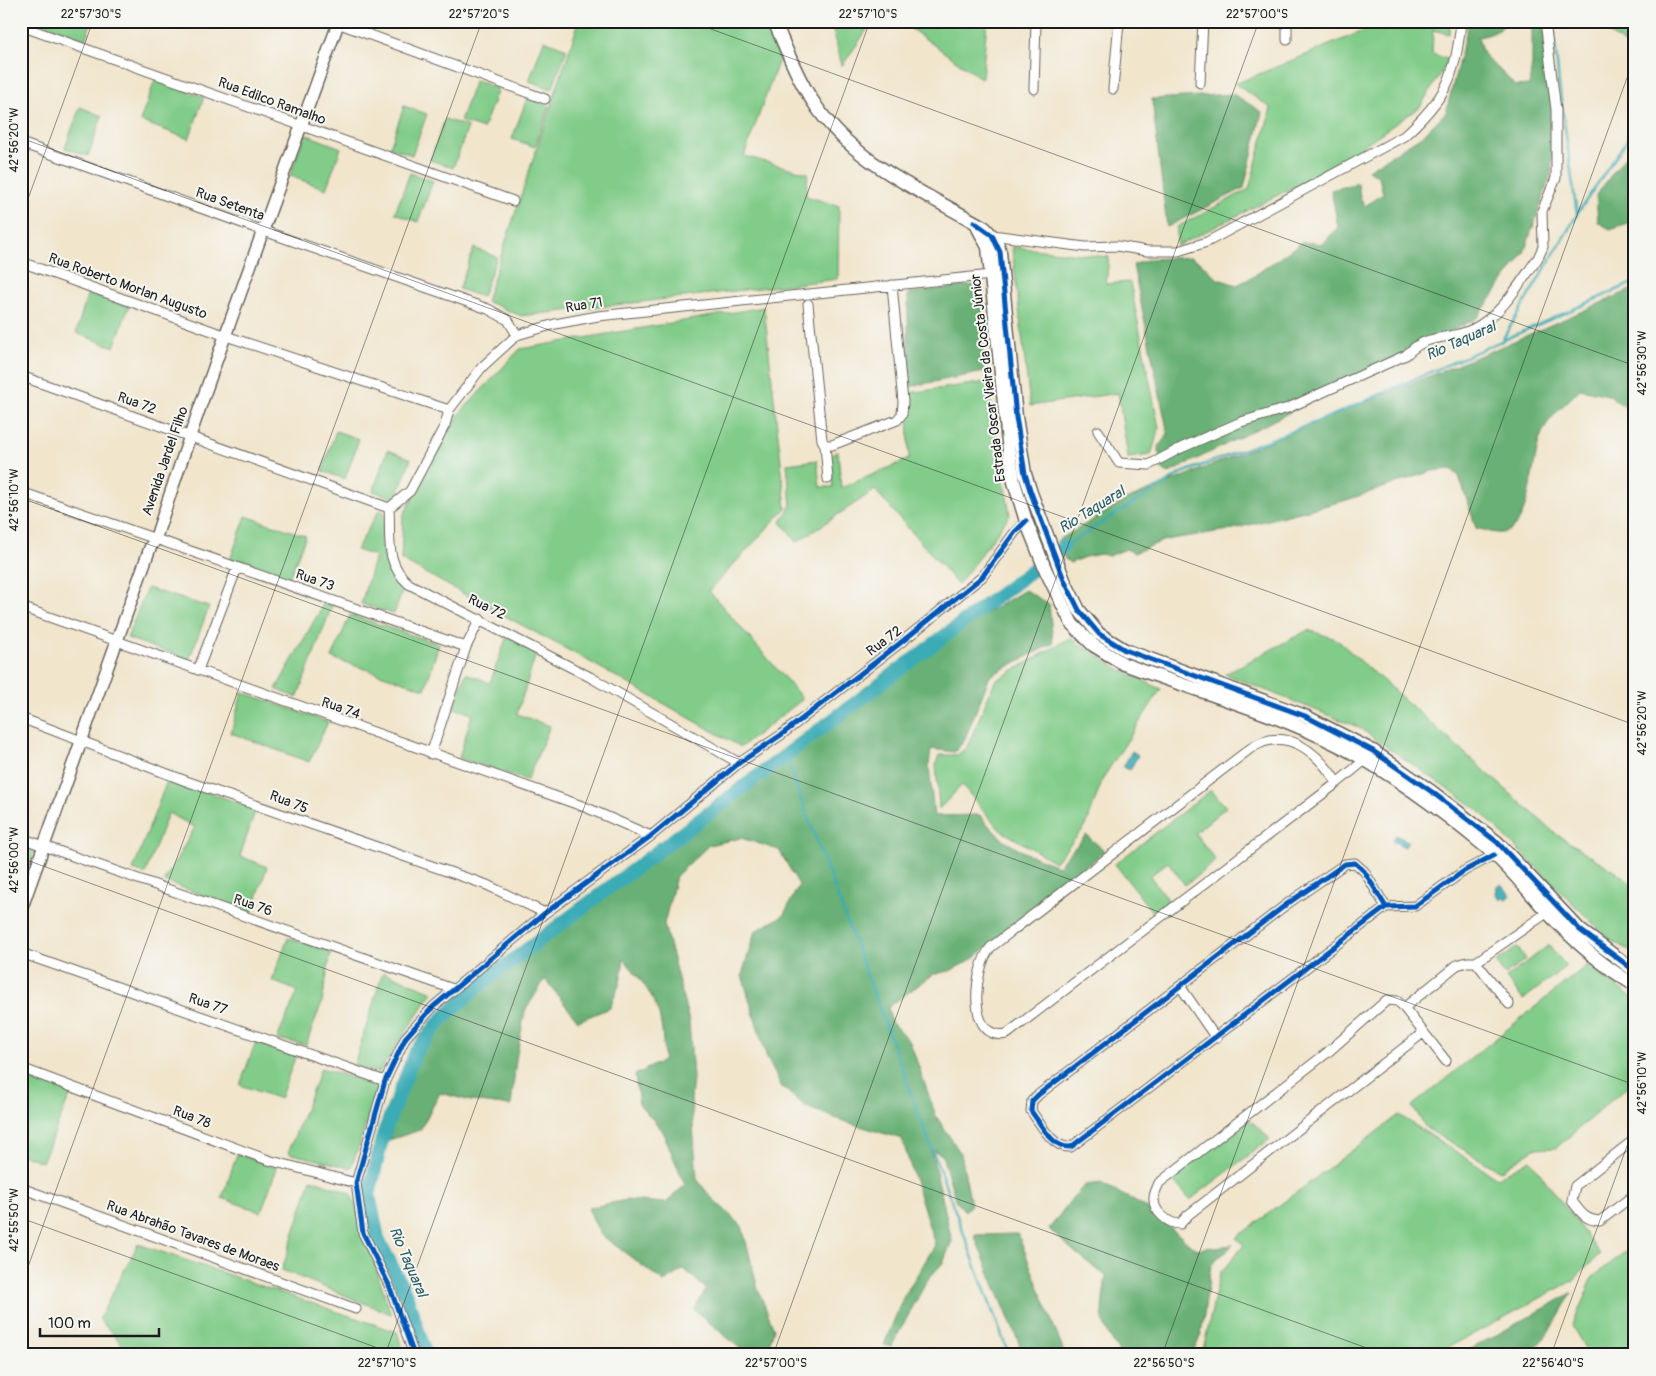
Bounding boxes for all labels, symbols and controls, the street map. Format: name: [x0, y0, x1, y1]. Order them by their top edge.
text: 22°57'30"S: [61, 7, 121, 22]
text: 22°57'20"S: [449, 7, 509, 22]
text: 22°57'10"S: [839, 7, 897, 22]
text: 22°57'00"S: [1226, 7, 1288, 22]
street label: Rua Edilco Ramalho: [216, 74, 329, 129]
text: 42°56'20"W: [7, 108, 22, 172]
street label: Rua Setenta: [193, 184, 267, 224]
street label: Rua Roberto Morlan Augusto: [46, 249, 210, 323]
street label: Estrada Oscar Vieira da Costa Júnior: [967, 273, 1009, 483]
street label: Rua 71: [564, 294, 604, 316]
water label: Rio Taquaral: [1423, 317, 1500, 365]
text: 42°56'30"W: [1635, 331, 1650, 395]
street label: Rua 72: [115, 388, 159, 418]
street label: Avenida Jardel Filho: [138, 404, 192, 518]
text: 42°56'10"W: [7, 469, 22, 531]
water label: Rio Taquaral: [1055, 481, 1130, 538]
street label: Rua 73: [293, 565, 337, 595]
street label: Rua 72: [465, 591, 509, 623]
street label: Rua 72: [863, 622, 905, 660]
text: 42°56'20"W: [1635, 691, 1650, 755]
street label: Rua 74: [319, 693, 363, 723]
street label: Rua 75: [267, 787, 311, 817]
text: 42°56'00"W: [7, 827, 22, 893]
street label: Rua 76: [231, 890, 275, 920]
street label: Rua 77: [187, 990, 230, 1019]
text: 42°56'10"W: [1635, 1052, 1650, 1114]
street label: Rua 78: [171, 1102, 213, 1132]
text: 42°55'50"W: [7, 1188, 22, 1252]
street label: Rua Abrahão Tavares de Moraes: [104, 1197, 283, 1276]
water label: Rio Taquaral: [385, 1224, 432, 1301]
scale bar: [40, 1306, 159, 1338]
text: 100 m: [48, 1314, 91, 1333]
text: 22°57'10"S: [358, 1356, 416, 1371]
text: 22°57'00"S: [745, 1356, 807, 1371]
text: 22°56'50"S: [1133, 1356, 1195, 1371]
text: 22°56'40"S: [1522, 1356, 1584, 1371]

